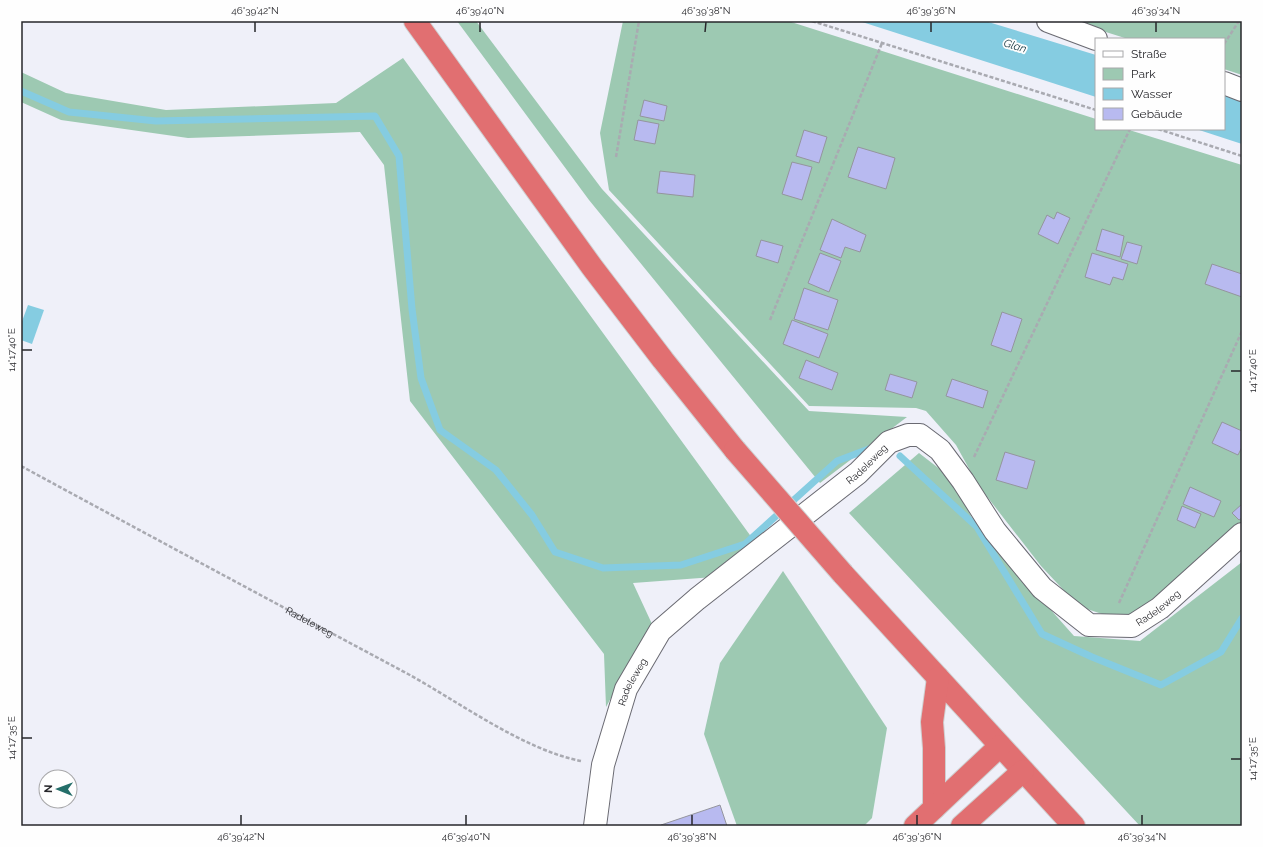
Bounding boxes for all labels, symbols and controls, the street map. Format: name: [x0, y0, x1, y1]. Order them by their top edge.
text: 46°39'42"N: [231, 5, 279, 16]
text: 46°39'40"N: [456, 5, 504, 16]
text: 46°39'38"N: [682, 5, 730, 16]
text: 46°39'36"N: [907, 5, 955, 16]
text: 46°39'34"N: [1132, 5, 1180, 16]
water label: Glan: [1002, 36, 1028, 56]
legend: [1095, 38, 1225, 130]
text: Straße: [1131, 47, 1167, 61]
text: Park: [1131, 67, 1156, 81]
text: Wasser: [1131, 87, 1173, 101]
text: Gebäude: [1131, 107, 1182, 121]
text: 14°17'40"E: [6, 328, 17, 372]
text: 14°17'40"E: [1247, 349, 1258, 393]
street label: Radeleweg: [844, 442, 889, 486]
street label: Radeleweg: [1134, 587, 1182, 628]
street label: Radeleweg: [284, 604, 336, 639]
street label: Radeleweg: [616, 656, 649, 707]
text: 14°17'35"E: [6, 716, 17, 760]
text: 14°17'35"E: [1247, 737, 1258, 781]
north arrow: [38, 769, 78, 809]
text: N: [42, 785, 55, 793]
text: 46°39'42"N: [217, 831, 265, 842]
text: 46°39'40"N: [442, 831, 490, 842]
text: 46°39'38"N: [668, 831, 716, 842]
text: 46°39'36"N: [893, 831, 941, 842]
text: 46°39'34"N: [1118, 831, 1166, 842]

